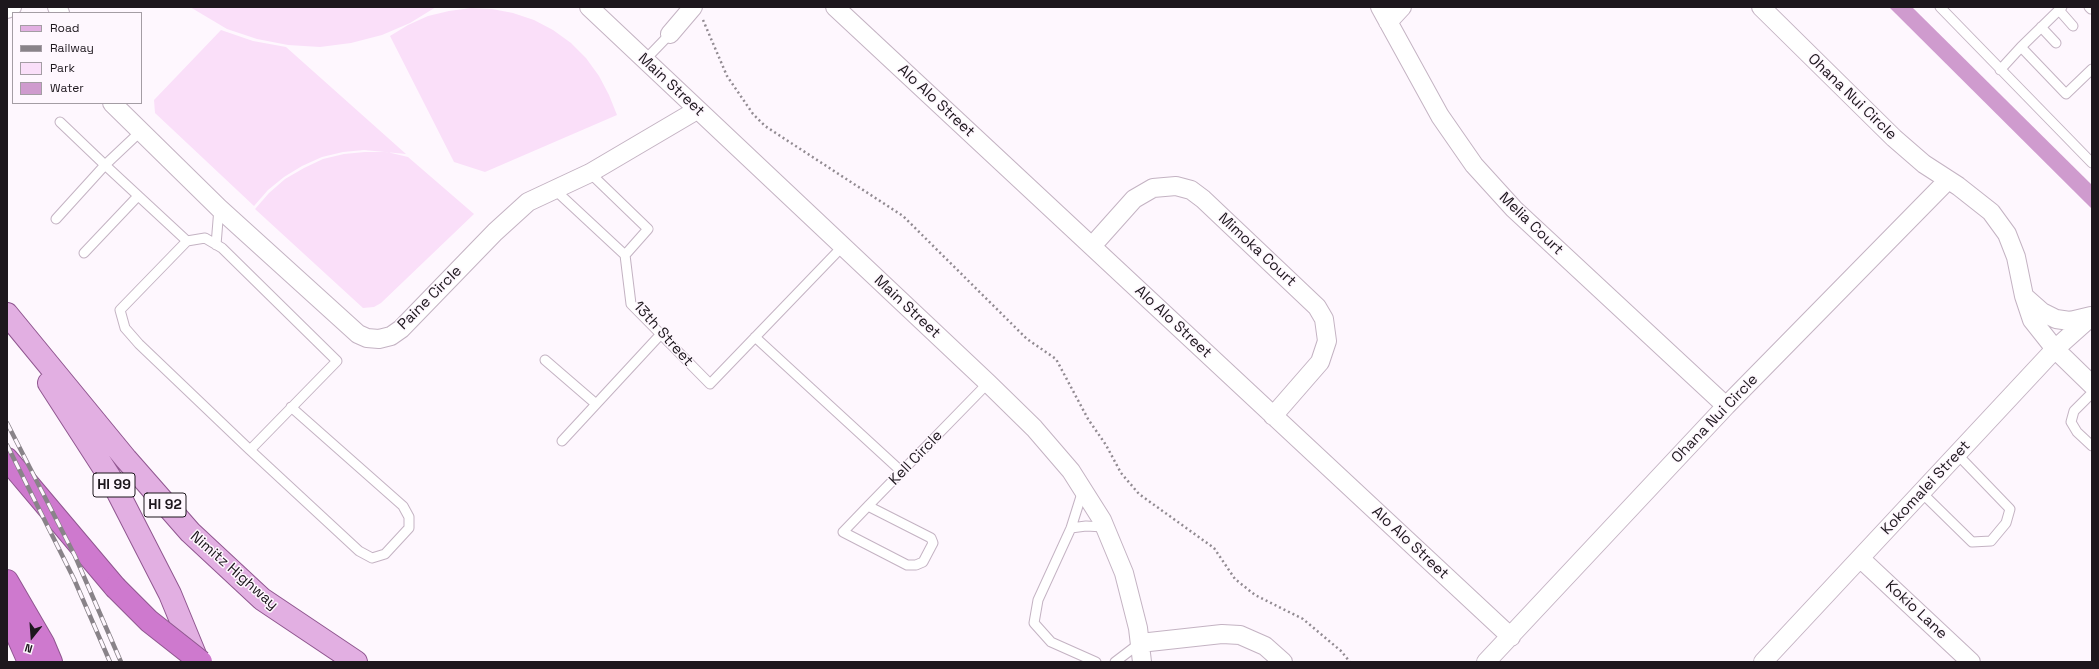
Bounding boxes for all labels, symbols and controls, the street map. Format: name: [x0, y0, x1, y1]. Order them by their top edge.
legend: [12, 12, 142, 104]
text: Road: [50, 20, 79, 36]
text: Railway: [50, 40, 94, 56]
street label: Main Street: [634, 50, 708, 120]
street label: Ohana Nui Circle: [1804, 50, 1900, 144]
text: Park: [50, 60, 75, 76]
street label: Alo Alo Street: [894, 61, 978, 141]
text: Water: [50, 80, 84, 96]
street label: Melia Court: [1495, 189, 1567, 259]
street label: Mimoka Court: [1214, 209, 1300, 291]
street label: Paine Circle: [394, 262, 466, 334]
street label: Main Street: [870, 272, 944, 342]
street label: Alo Alo Street: [1131, 282, 1215, 362]
street label: 13th Street: [629, 298, 697, 370]
street label: Ohana Nui Circle: [1668, 371, 1762, 467]
street label: Kell Circle: [886, 427, 946, 489]
street label: Kokomalei Street: [1878, 437, 1974, 539]
road number: HI 99: [93, 473, 135, 497]
road number: HI 92: [144, 493, 186, 517]
street label: Alo Alo Street: [1368, 503, 1452, 583]
street label: Nimitz Highway: [186, 528, 282, 614]
street label: Kokio Lane: [1881, 577, 1951, 643]
north arrow: [12, 617, 52, 657]
text: N: [23, 641, 34, 656]

